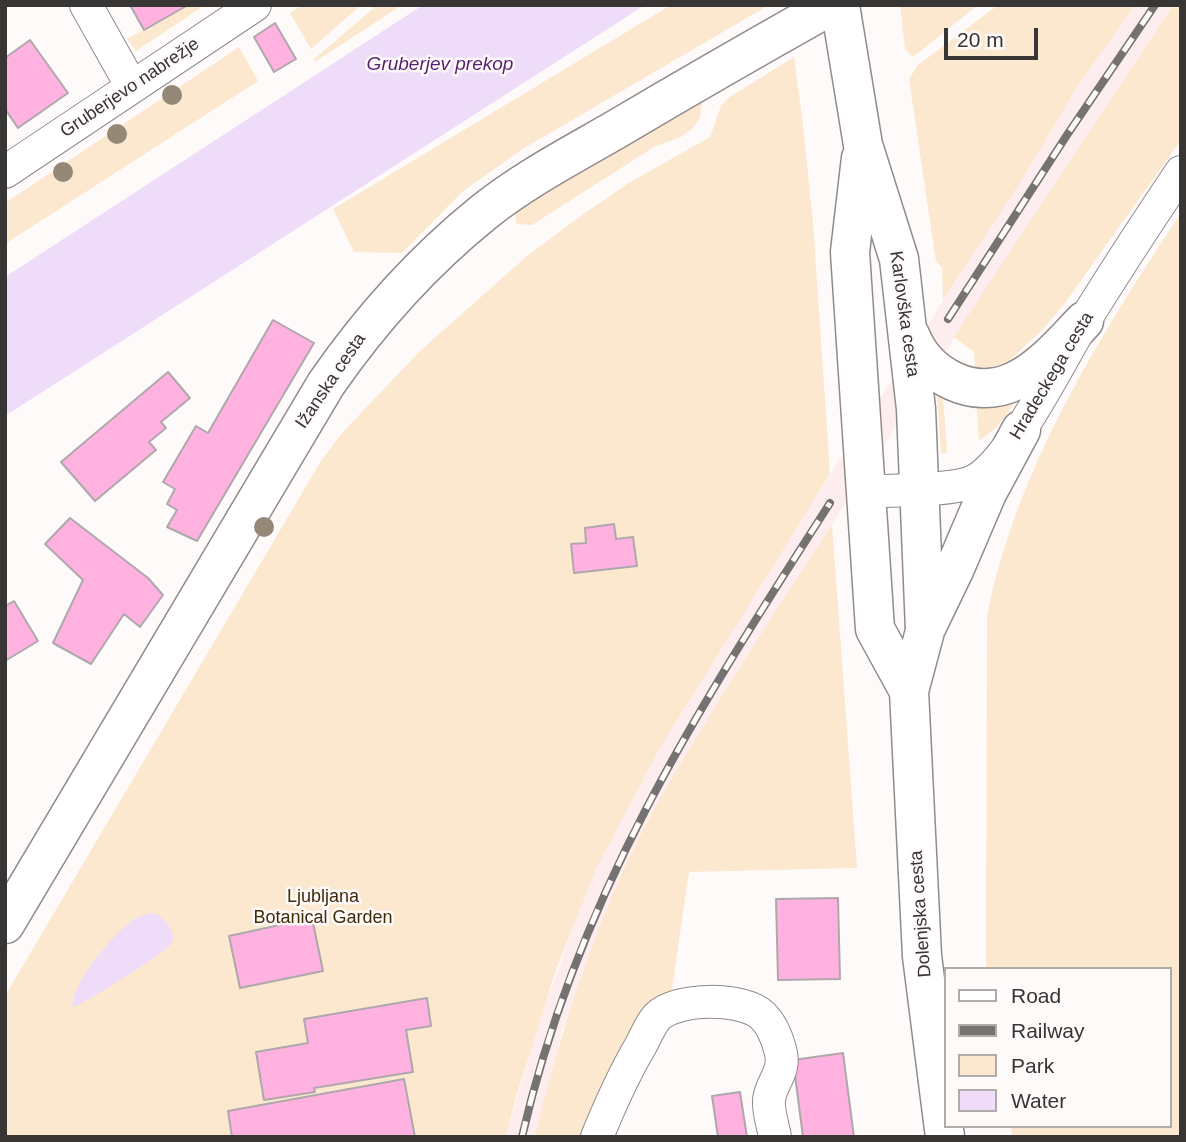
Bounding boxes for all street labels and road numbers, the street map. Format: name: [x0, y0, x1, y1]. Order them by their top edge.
street label: Gruberjevo nabrežje: [56, 33, 204, 143]
street label: Karlovška cesta: [884, 250, 924, 378]
street label: Hradeckega cesta: [1005, 308, 1099, 444]
street label: Ižanska cesta: [291, 329, 371, 433]
street label: Dolenjska cesta: [906, 850, 936, 978]

